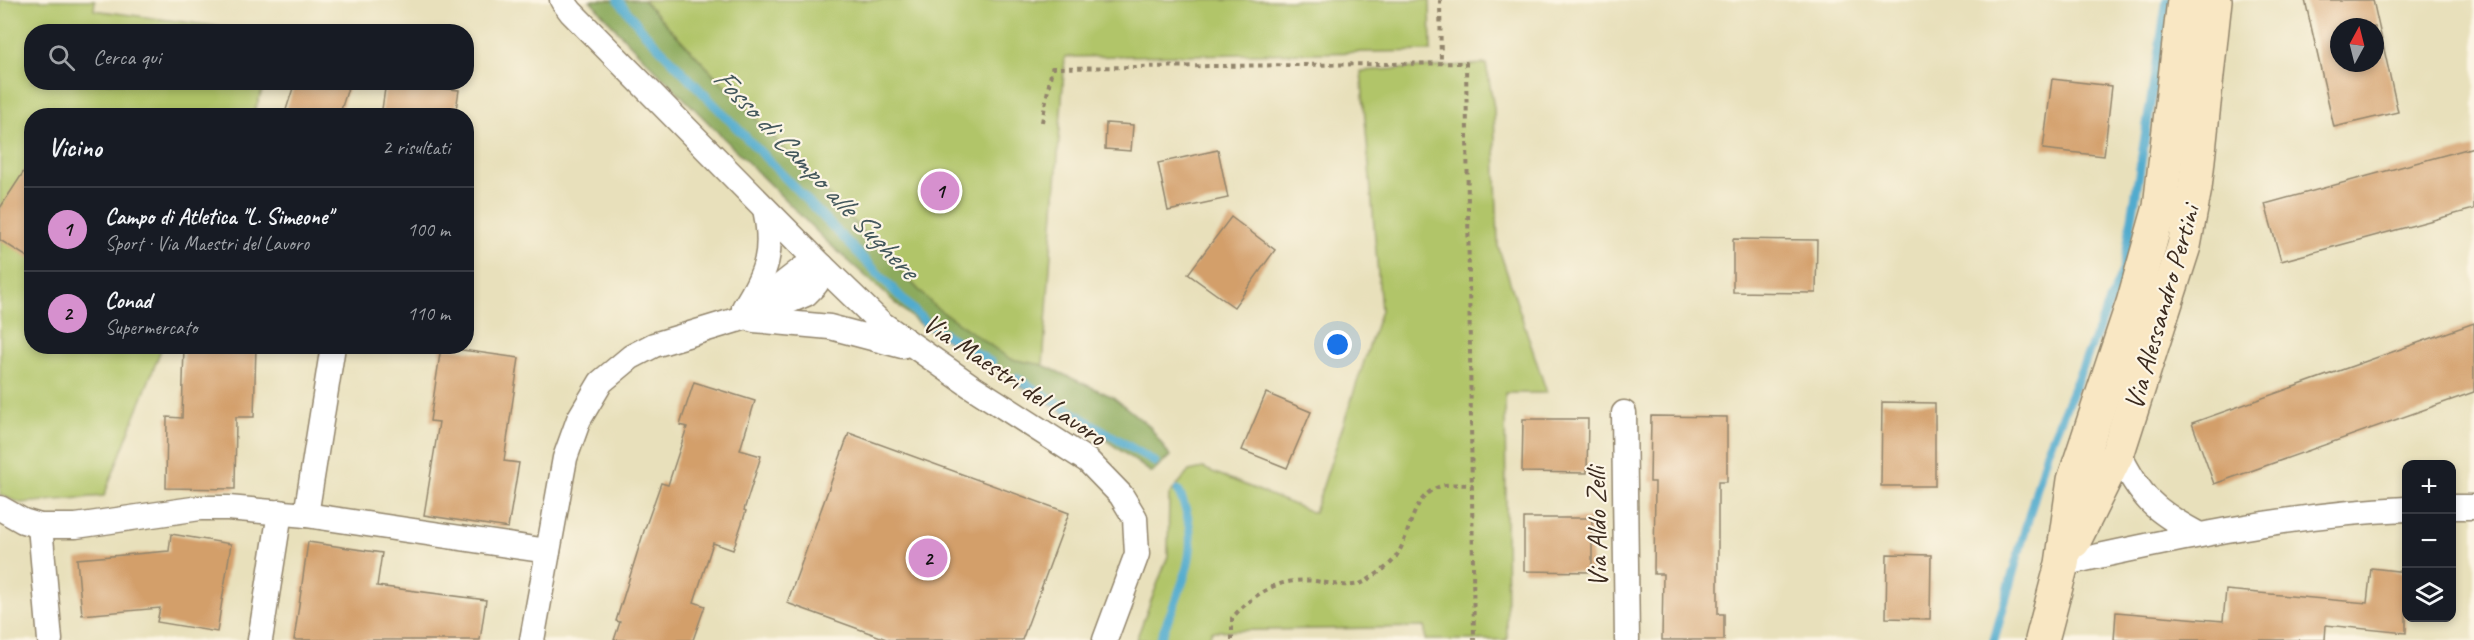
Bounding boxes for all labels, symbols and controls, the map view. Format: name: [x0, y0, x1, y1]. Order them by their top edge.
north arrow: [2330, 18, 2384, 72]
search box: [24, 24, 474, 90]
icon: search: [45, 41, 78, 74]
text: Cerca qui: [93, 43, 161, 71]
water label: Fosso di Campo alle Sughere: [705, 59, 930, 290]
text: Vicino: [48, 131, 102, 164]
text: 2 risultati: [382, 135, 450, 160]
pin: 1: [920, 168, 960, 213]
street label: Via Alessandro Pertini: [2116, 197, 2208, 413]
text: Campo di Atletica "L. Simeone": [105, 203, 332, 231]
text: 1: [63, 217, 72, 242]
text: 100 m: [407, 217, 450, 242]
text: Sport · Via Maestri del Lavoro: [105, 231, 309, 256]
text: Conad: [105, 287, 151, 315]
text: 2: [63, 301, 72, 326]
text: 110 m: [407, 301, 450, 326]
street label: Via Maestri del Lavoro: [916, 305, 1115, 455]
text: Supermercato: [105, 315, 197, 340]
your location: [1323, 330, 1352, 359]
map controls: [2402, 460, 2456, 622]
button: +: [2402, 460, 2456, 514]
street label: Via Aldo Zelli: [1578, 463, 1615, 588]
button: −: [2402, 514, 2456, 568]
pin: 2: [908, 536, 948, 580]
button: layers: [2402, 568, 2456, 622]

